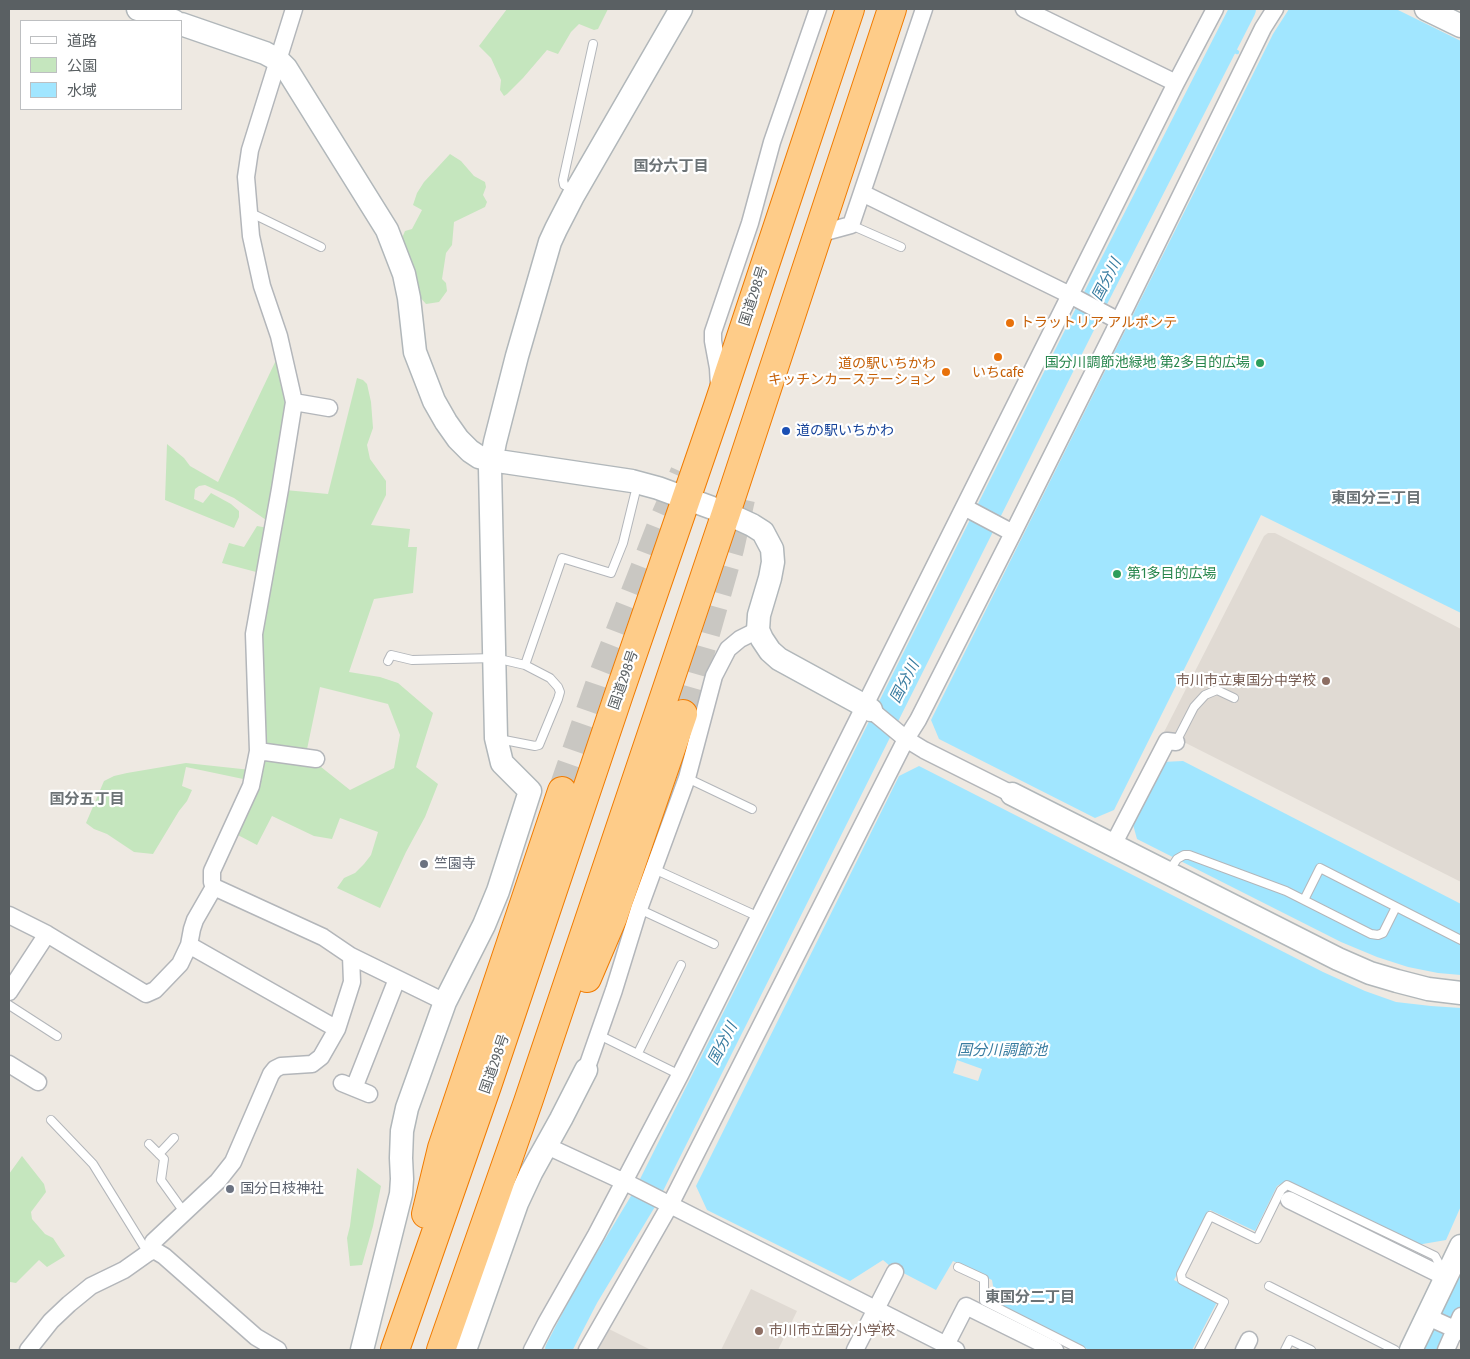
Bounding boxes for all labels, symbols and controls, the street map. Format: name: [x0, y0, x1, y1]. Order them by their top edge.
legend: [20, 20, 182, 110]
text: 道路: [67, 32, 97, 50]
text: 公園: [67, 57, 97, 75]
text: 水域: [67, 82, 97, 100]
district label: 国分六丁目: [634, 158, 708, 176]
water label: 国分川: [1089, 256, 1125, 304]
street label: 国道298号: [736, 264, 772, 328]
place label: トラットリア アルポンテ: [1020, 315, 1177, 331]
marker: トラットリア アルポンテ: [1004, 317, 1016, 329]
marker: いちcafe: [992, 351, 1004, 363]
place label: 国分川調節池緑地 第2多目的広場: [1045, 355, 1250, 371]
place label: 道の駅いちかわ キッチンカーステーション: [768, 356, 936, 388]
marker: 国分川調節池緑地 第2多目的広場: [1254, 357, 1266, 369]
place label: いちcafe: [972, 365, 1024, 381]
marker: 道の駅いちかわ キッチンカーステーション: [940, 366, 952, 378]
place label: 道の駅いちかわ: [796, 423, 894, 439]
marker: 道の駅いちかわ: [780, 425, 792, 437]
district label: 東国分三丁目: [1331, 490, 1421, 508]
place label: 第1多目的広場: [1127, 566, 1216, 582]
marker: 第1多目的広場: [1111, 568, 1123, 580]
street label: 国道298号: [606, 648, 642, 712]
water label: 国分川: [887, 658, 923, 706]
place label: 市川市立東国分中学校: [1176, 673, 1316, 689]
marker: 市川市立東国分中学校: [1320, 675, 1332, 687]
district label: 国分五丁目: [50, 791, 124, 809]
place label: 竺園寺: [434, 856, 476, 872]
marker: 竺園寺: [418, 858, 430, 870]
water label: 国分川: [705, 1020, 741, 1068]
street label: 国道298号: [477, 1032, 513, 1096]
water label: 国分川調節池: [957, 1042, 1047, 1060]
place label: 国分日枝神社: [240, 1181, 324, 1197]
marker: 国分日枝神社: [224, 1183, 236, 1195]
district label: 東国分二丁目: [985, 1289, 1075, 1307]
place label: 市川市立国分小学校: [769, 1323, 895, 1339]
marker: 市川市立国分小学校: [753, 1325, 765, 1337]

